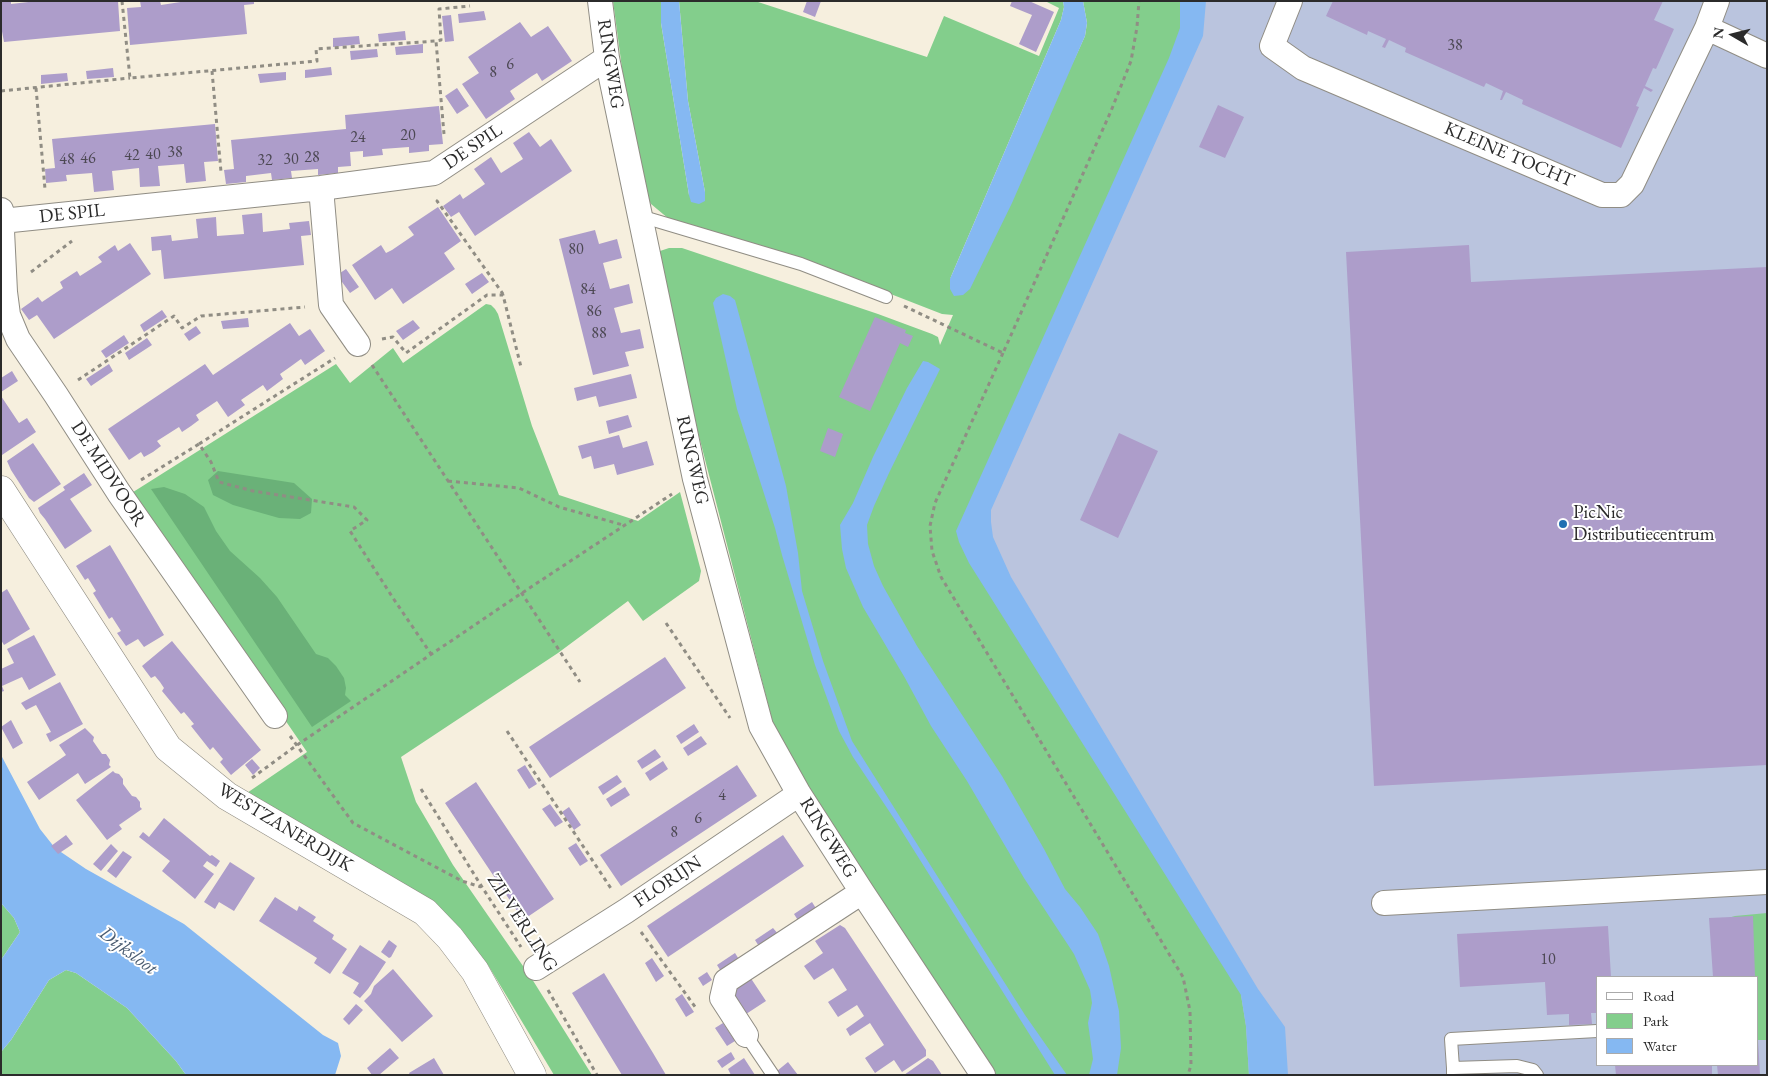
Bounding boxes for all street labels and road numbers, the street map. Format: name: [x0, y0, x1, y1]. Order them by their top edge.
street label: RINGWEG: [592, 17, 628, 111]
street label: KLEINE TOCHT: [1440, 117, 1578, 193]
street label: DE SPIL: [439, 119, 507, 175]
street label: DE SPIL: [38, 199, 106, 229]
street label: RINGWEG: [671, 413, 713, 507]
street label: DE MIDVOOR: [66, 417, 150, 531]
street label: WESTZANERDIJK: [213, 779, 357, 877]
street label: RINGWEG: [794, 793, 862, 883]
street label: FLORIJN: [630, 851, 706, 913]
street label: ZILVERLING: [482, 870, 562, 976]

